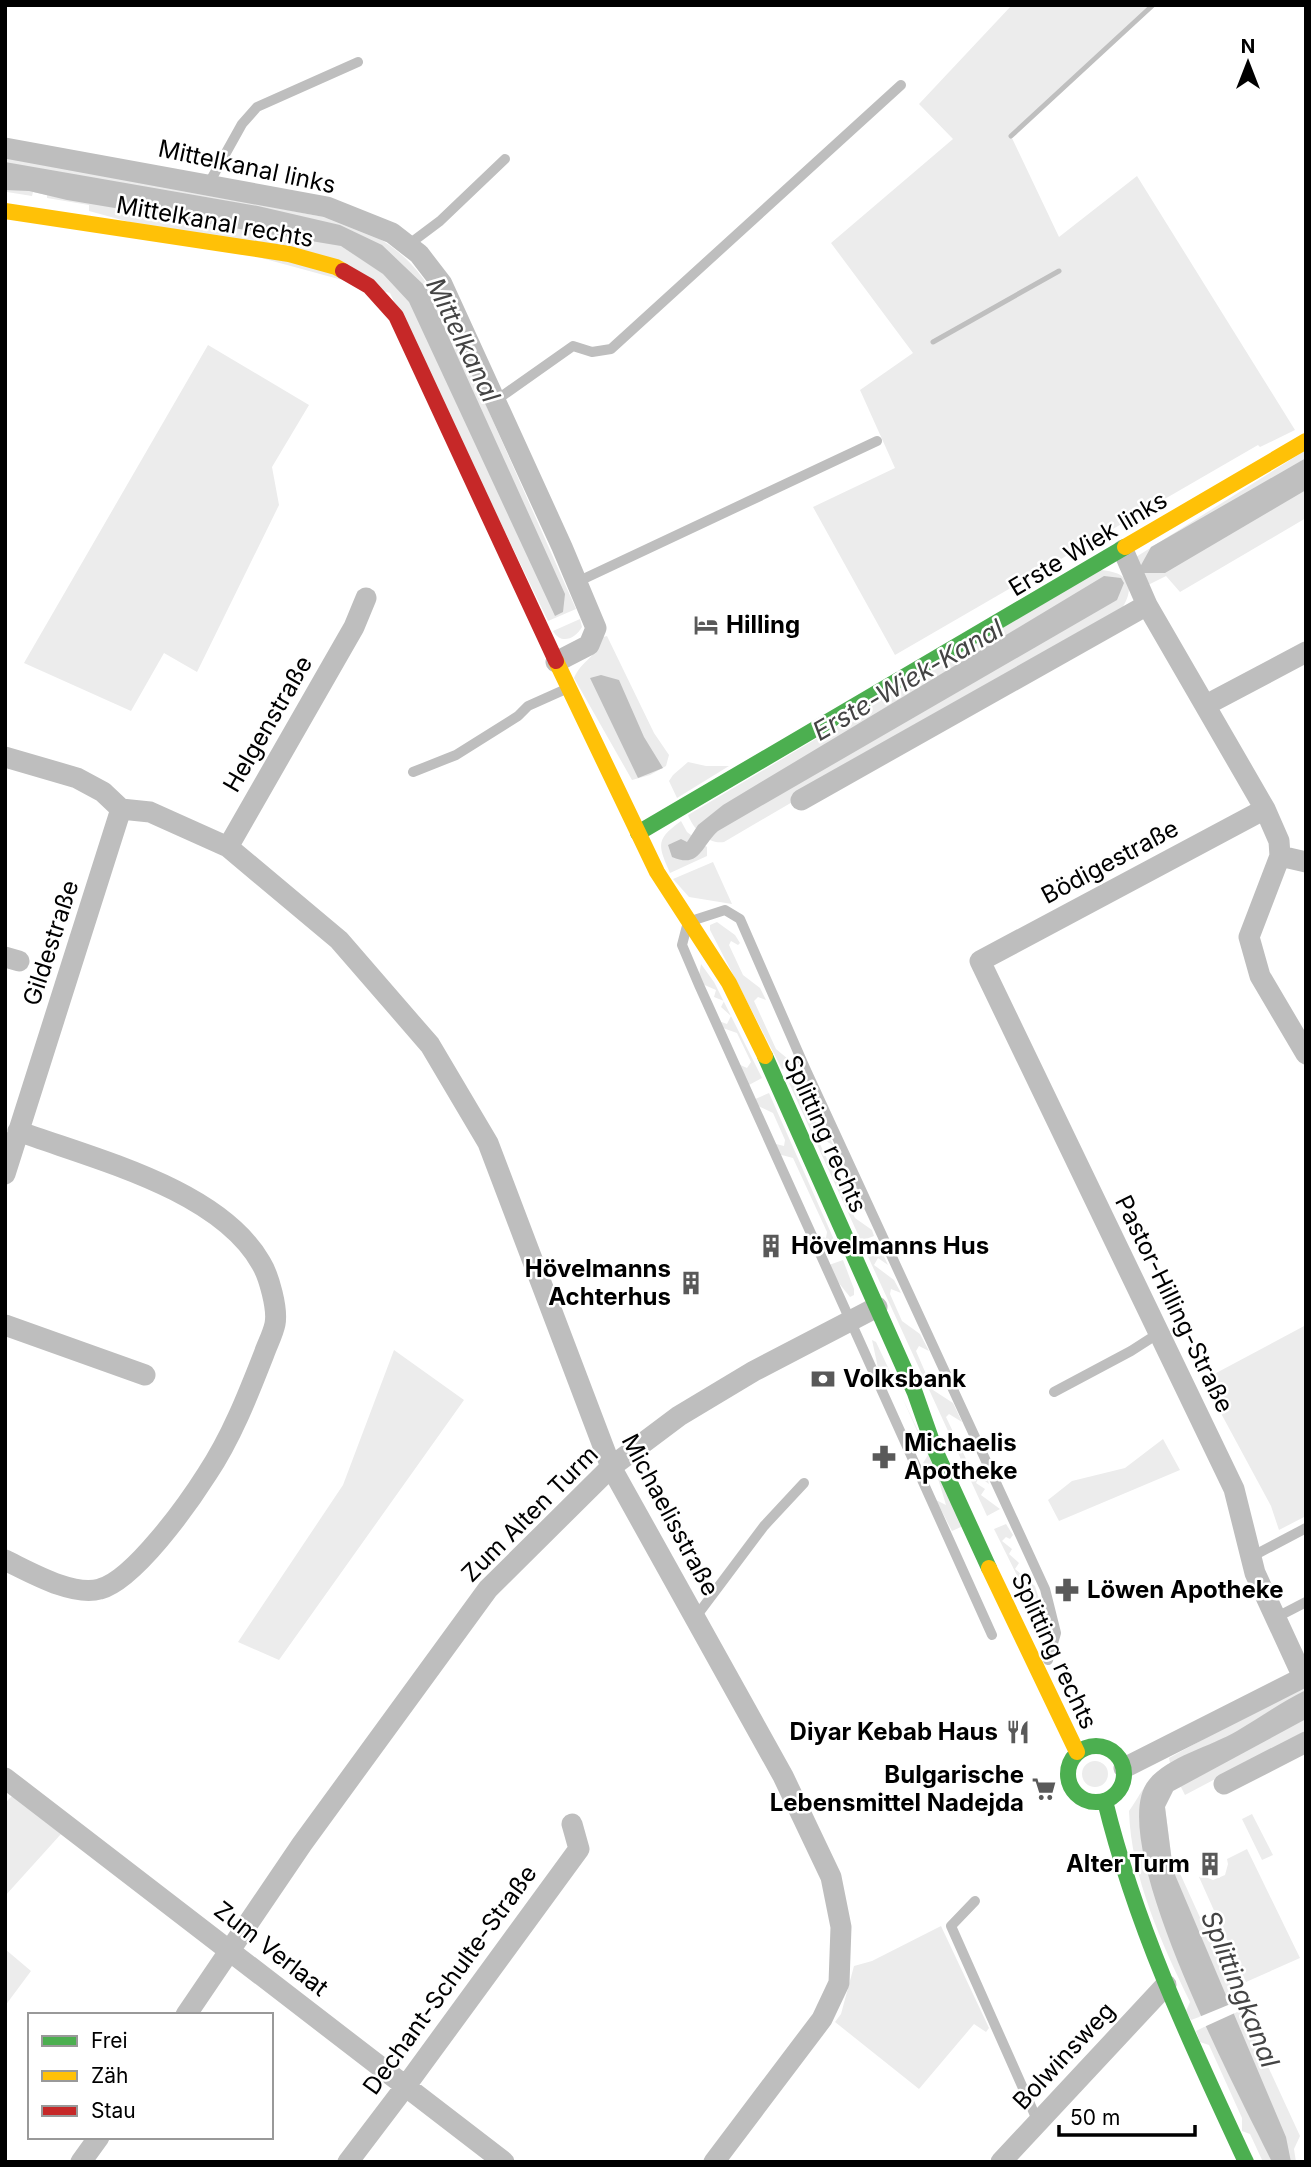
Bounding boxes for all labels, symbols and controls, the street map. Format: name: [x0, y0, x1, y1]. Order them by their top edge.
north arrow: [1213, 28, 1283, 98]
text: N: [1241, 35, 1255, 58]
street label: Mittelkanal links: [156, 134, 338, 199]
street label: Mittelkanal rechts: [114, 190, 316, 253]
water label: Mittelkanal: [420, 273, 507, 408]
street label: Erste Wiek links: [1003, 485, 1172, 602]
place label: Hilling: [726, 610, 800, 639]
hotel icon: Hilling: [692, 611, 720, 639]
water label: Erste-Wiek-Kanal: [807, 612, 1009, 747]
street label: Helgenstraße: [217, 651, 318, 797]
street label: Bödigestraße: [1036, 813, 1183, 910]
street label: Gildestraße: [17, 877, 84, 1009]
street label: Splitting rechts: [778, 1051, 873, 1217]
street label: Pastor-Hilling-Straße: [1109, 1190, 1240, 1417]
place label: Hövelmanns Hus: [791, 1231, 989, 1260]
building icon: Hövelmanns Hus: [757, 1232, 785, 1260]
place label: Hövelmanns Achterhus: [525, 1254, 671, 1311]
building icon: Hövelmanns Achterhus: [677, 1269, 705, 1297]
place label: Volksbank: [843, 1364, 966, 1393]
bank icon: Volksbank: [809, 1365, 837, 1393]
place label: Michaelis Apotheke: [904, 1428, 1018, 1485]
street label: Michaelisstraße: [616, 1429, 725, 1601]
street label: Zum Alten Turm: [456, 1440, 604, 1588]
pharmacy icon: Michaelis Apotheke: [870, 1443, 898, 1471]
street label: Splitting rechts: [1006, 1568, 1103, 1734]
place label: Löwen Apotheke: [1087, 1575, 1284, 1604]
pharmacy icon: Löwen Apotheke: [1053, 1576, 1081, 1604]
place label: Diyar Kebab Haus: [790, 1717, 998, 1746]
restaurant icon: Diyar Kebab Haus: [1004, 1718, 1032, 1746]
place label: Bulgarische Lebensmittel Nadejda: [770, 1760, 1024, 1817]
supermarket icon: Bulgarische Lebensmittel Nadejda: [1030, 1775, 1058, 1803]
place label: Alter Turm: [1066, 1849, 1190, 1878]
building icon: Alter Turm: [1196, 1850, 1224, 1878]
street label: Dechant-Schulte-Straße: [357, 1859, 542, 2100]
street label: Zum Verlaat: [209, 1895, 334, 2002]
water label: Splittingkanal: [1195, 1906, 1286, 2072]
street label: Bolwinsweg: [1007, 1996, 1121, 2115]
legend: [28, 2013, 273, 2139]
text: Frei: [91, 2028, 128, 2053]
text: Zäh: [91, 2063, 128, 2088]
scale bar: [1059, 2094, 1196, 2138]
text: Stau: [91, 2098, 136, 2123]
text: 50 m: [1070, 2105, 1120, 2130]

